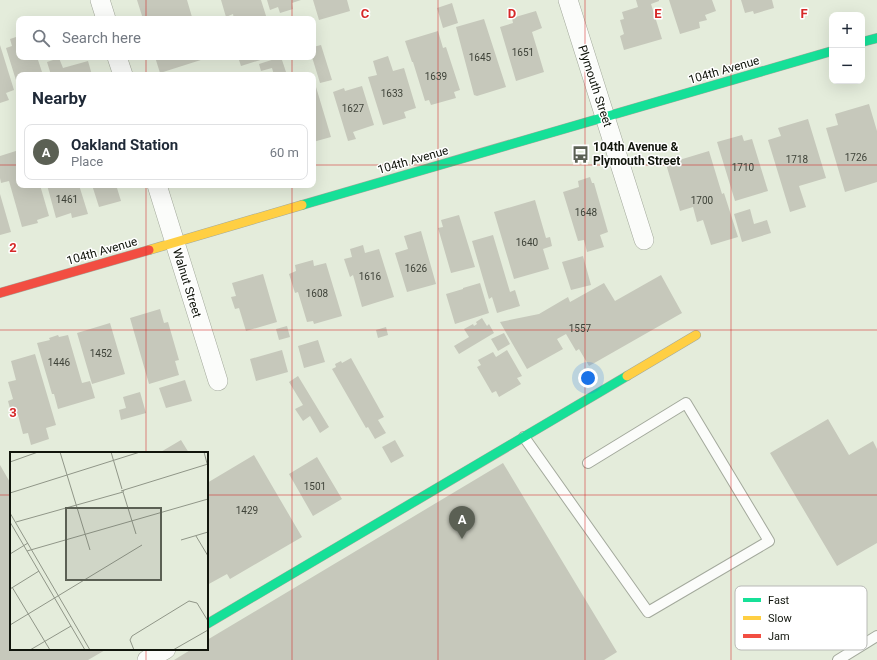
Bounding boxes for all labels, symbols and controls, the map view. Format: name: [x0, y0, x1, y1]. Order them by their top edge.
text: C: [361, 6, 370, 21]
text: D: [508, 6, 516, 21]
text: E: [654, 6, 662, 21]
text: F: [800, 6, 808, 21]
map controls: [829, 12, 865, 84]
button: +: [829, 12, 865, 48]
search box: [16, 16, 316, 60]
icon: search: [30, 27, 52, 49]
text: Search here: [62, 29, 141, 47]
street label: Plymouth Street: [575, 43, 615, 129]
house number: 1651: [512, 47, 534, 58]
button: −: [829, 48, 865, 84]
house number: 1645: [469, 52, 492, 63]
street label: 104th Avenue: [687, 53, 761, 87]
house number: 1639: [425, 71, 447, 82]
text: Nearby: [32, 88, 87, 108]
house number: 1633: [381, 88, 403, 99]
house number: 1627: [342, 103, 365, 114]
text: Oakland Station: [71, 136, 178, 154]
place label: 104th Avenue & Plymouth Street: [593, 140, 680, 168]
street label: 104th Avenue: [376, 143, 450, 177]
bus stop icon: 104th Avenue & Plymouth Street: [570, 144, 590, 164]
text: A: [42, 145, 50, 160]
text: 60 m: [270, 145, 299, 160]
house number: 1726: [845, 152, 868, 163]
text: Place: [71, 154, 103, 169]
house number: 1718: [786, 154, 809, 165]
house number: 1710: [732, 162, 755, 173]
house number: 1461: [56, 194, 78, 205]
house number: 1700: [691, 195, 714, 206]
house number: 1648: [575, 207, 598, 218]
street label: 104th Avenue: [65, 234, 139, 268]
house number: 1640: [516, 237, 539, 248]
text: 2: [9, 240, 17, 255]
street label: Walnut Street: [170, 247, 204, 319]
house number: 1626: [405, 263, 428, 274]
house number: 1616: [359, 271, 382, 282]
house number: 1608: [306, 288, 329, 299]
house number: 1557: [569, 323, 592, 334]
house number: 1452: [90, 348, 113, 359]
house number: 1446: [48, 357, 71, 368]
your location: [578, 368, 598, 388]
text: 3: [9, 405, 17, 420]
inset map: [10, 452, 208, 650]
house number: 1501: [304, 481, 326, 492]
house number: 1429: [236, 505, 258, 516]
pin: A: [449, 506, 475, 539]
legend: [735, 586, 867, 650]
text: Fast: [768, 594, 790, 607]
text: Slow: [768, 612, 792, 625]
text: Jam: [768, 630, 790, 643]

